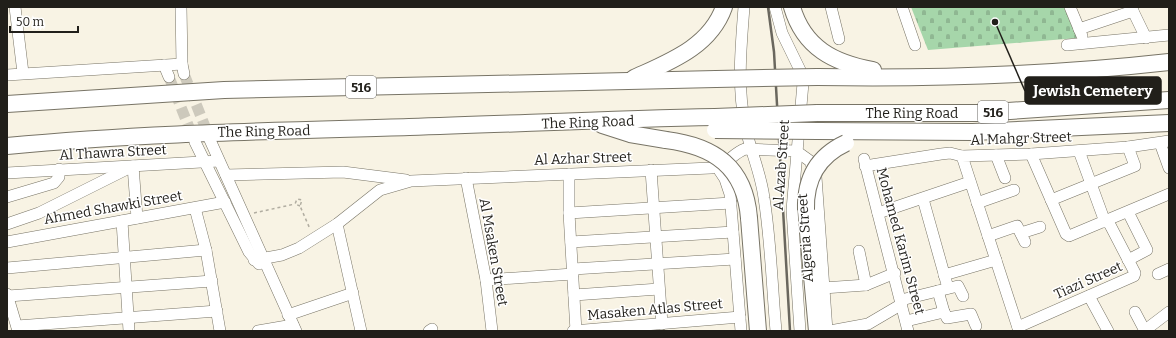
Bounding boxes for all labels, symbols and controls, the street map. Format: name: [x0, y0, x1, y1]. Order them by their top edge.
scale bar: [10, 8, 78, 34]
text: 50 m: [16, 15, 45, 29]
road number: 516: [346, 76, 376, 98]
callout: Jewish Cemetery: [1025, 77, 1161, 104]
text: Jewish Cemetery: [1032, 82, 1153, 100]
road number: 516: [978, 101, 1008, 123]
street label: The Ring Road: [866, 105, 958, 122]
street label: The Ring Road: [541, 112, 635, 133]
street label: Al Azab Street: [770, 119, 793, 211]
street label: The Ring Road: [217, 122, 311, 141]
street label: Al Mahgr Street: [970, 128, 1072, 149]
street label: Al Thawra Street: [59, 141, 167, 164]
street label: Al Azhar Street: [534, 148, 632, 169]
street label: Mohamed Karim Street: [873, 166, 928, 317]
street label: Ahmed Shawki Street: [43, 187, 184, 228]
street label: Algeria Street: [794, 193, 817, 283]
street label: Al Msaken Street: [476, 197, 511, 307]
street label: Tiazi Street: [1052, 258, 1125, 303]
street label: Masaken Atlas Street: [587, 295, 724, 324]

